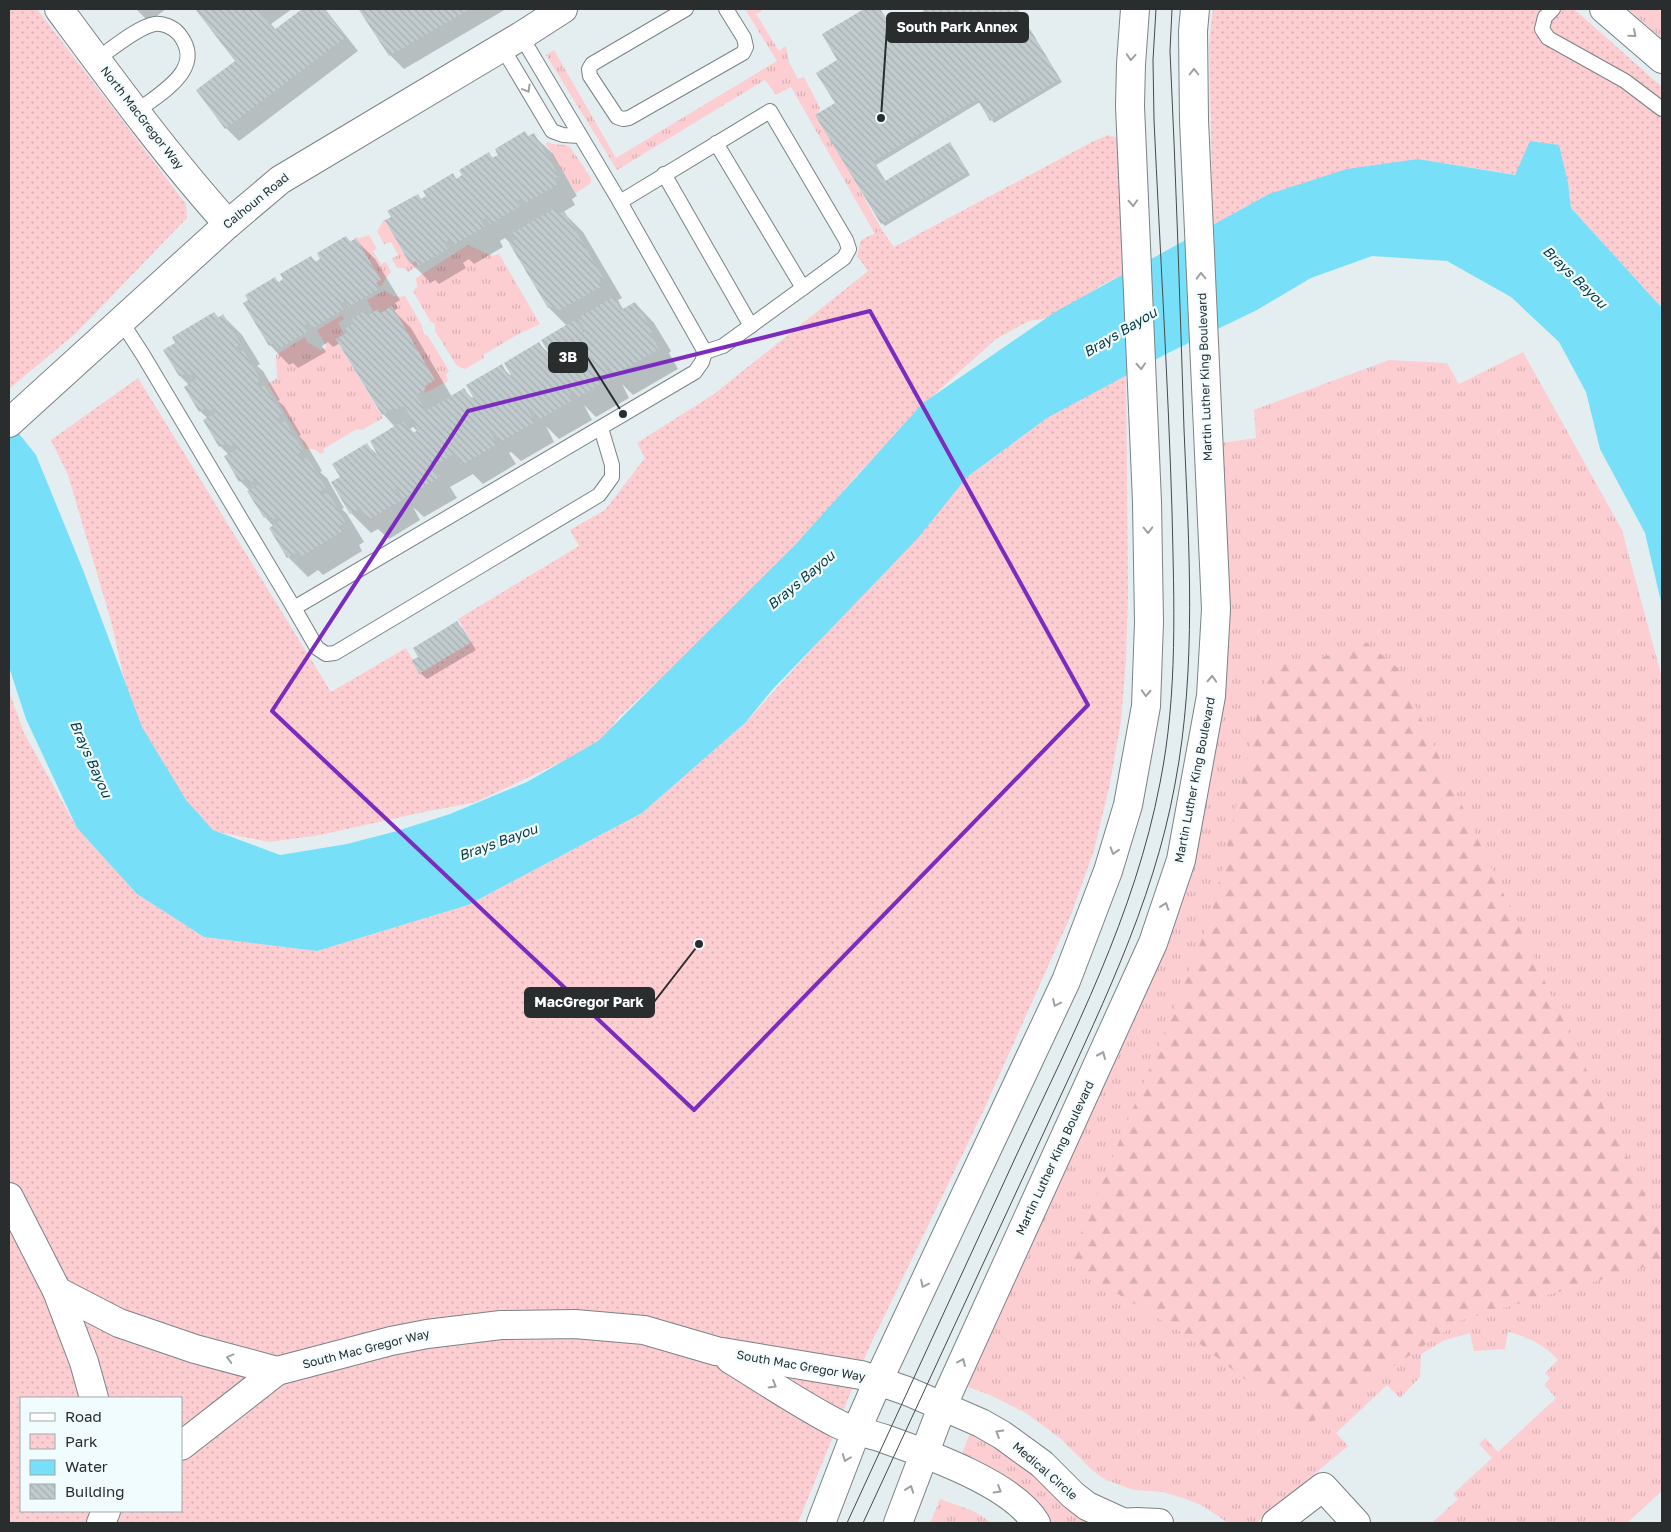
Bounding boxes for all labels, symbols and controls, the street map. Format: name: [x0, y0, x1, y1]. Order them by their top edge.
callout: South Park Annex: [887, 13, 1028, 42]
text: South Park Annex: [896, 18, 1018, 35]
one-way arrow: [1628, 28, 1637, 37]
one-way arrow: [1126, 54, 1137, 62]
street label: North MacGregor Way: [98, 63, 187, 172]
one-way arrow: [1189, 67, 1199, 75]
one-way arrow: [521, 84, 530, 93]
street label: Calhoun Road: [220, 169, 292, 232]
one-way arrow: [1128, 199, 1139, 207]
water label: Brays Bayou: [1540, 242, 1612, 312]
one-way arrow: [1195, 272, 1206, 280]
street label: Martin Luther King Boulevard: [1194, 293, 1215, 461]
water label: Brays Bayou: [1080, 302, 1161, 360]
callout: 3B: [549, 343, 587, 372]
text: 3B: [559, 348, 577, 365]
one-way arrow: [1135, 362, 1146, 370]
one-way arrow: [1142, 526, 1153, 534]
water label: Brays Bayou: [764, 546, 839, 613]
one-way arrow: [1207, 674, 1218, 682]
one-way arrow: [1141, 689, 1152, 697]
street label: Martin Luther King Boulevard: [1171, 696, 1218, 864]
water label: Brays Bayou: [67, 718, 117, 801]
water label: Brays Bayou: [456, 819, 541, 864]
one-way arrow: [1110, 847, 1120, 855]
one-way arrow: [1160, 902, 1170, 910]
callout: MacGregor Park: [525, 988, 654, 1017]
text: MacGregor Park: [534, 993, 644, 1010]
one-way arrow: [1052, 998, 1062, 1007]
one-way arrow: [1095, 1051, 1106, 1060]
street label: Martin Luther King Boulevard: [1012, 1078, 1097, 1237]
one-way arrow: [920, 1279, 930, 1288]
street label: South Mac Gregor Way: [301, 1325, 431, 1372]
street label: South Mac Gregor Way: [736, 1347, 867, 1384]
one-way arrow: [226, 1354, 234, 1364]
one-way arrow: [955, 1358, 966, 1367]
one-way arrow: [767, 1379, 776, 1389]
legend: [20, 1397, 182, 1512]
text: Road: [65, 1407, 102, 1425]
one-way arrow: [995, 1430, 1004, 1440]
text: Park: [65, 1432, 98, 1450]
street label: Medical Circle: [1010, 1438, 1081, 1503]
one-way arrow: [842, 1453, 852, 1462]
text: Water: [65, 1457, 108, 1475]
text: Building: [65, 1482, 125, 1500]
one-way arrow: [993, 1483, 1002, 1493]
one-way arrow: [904, 1485, 914, 1493]

